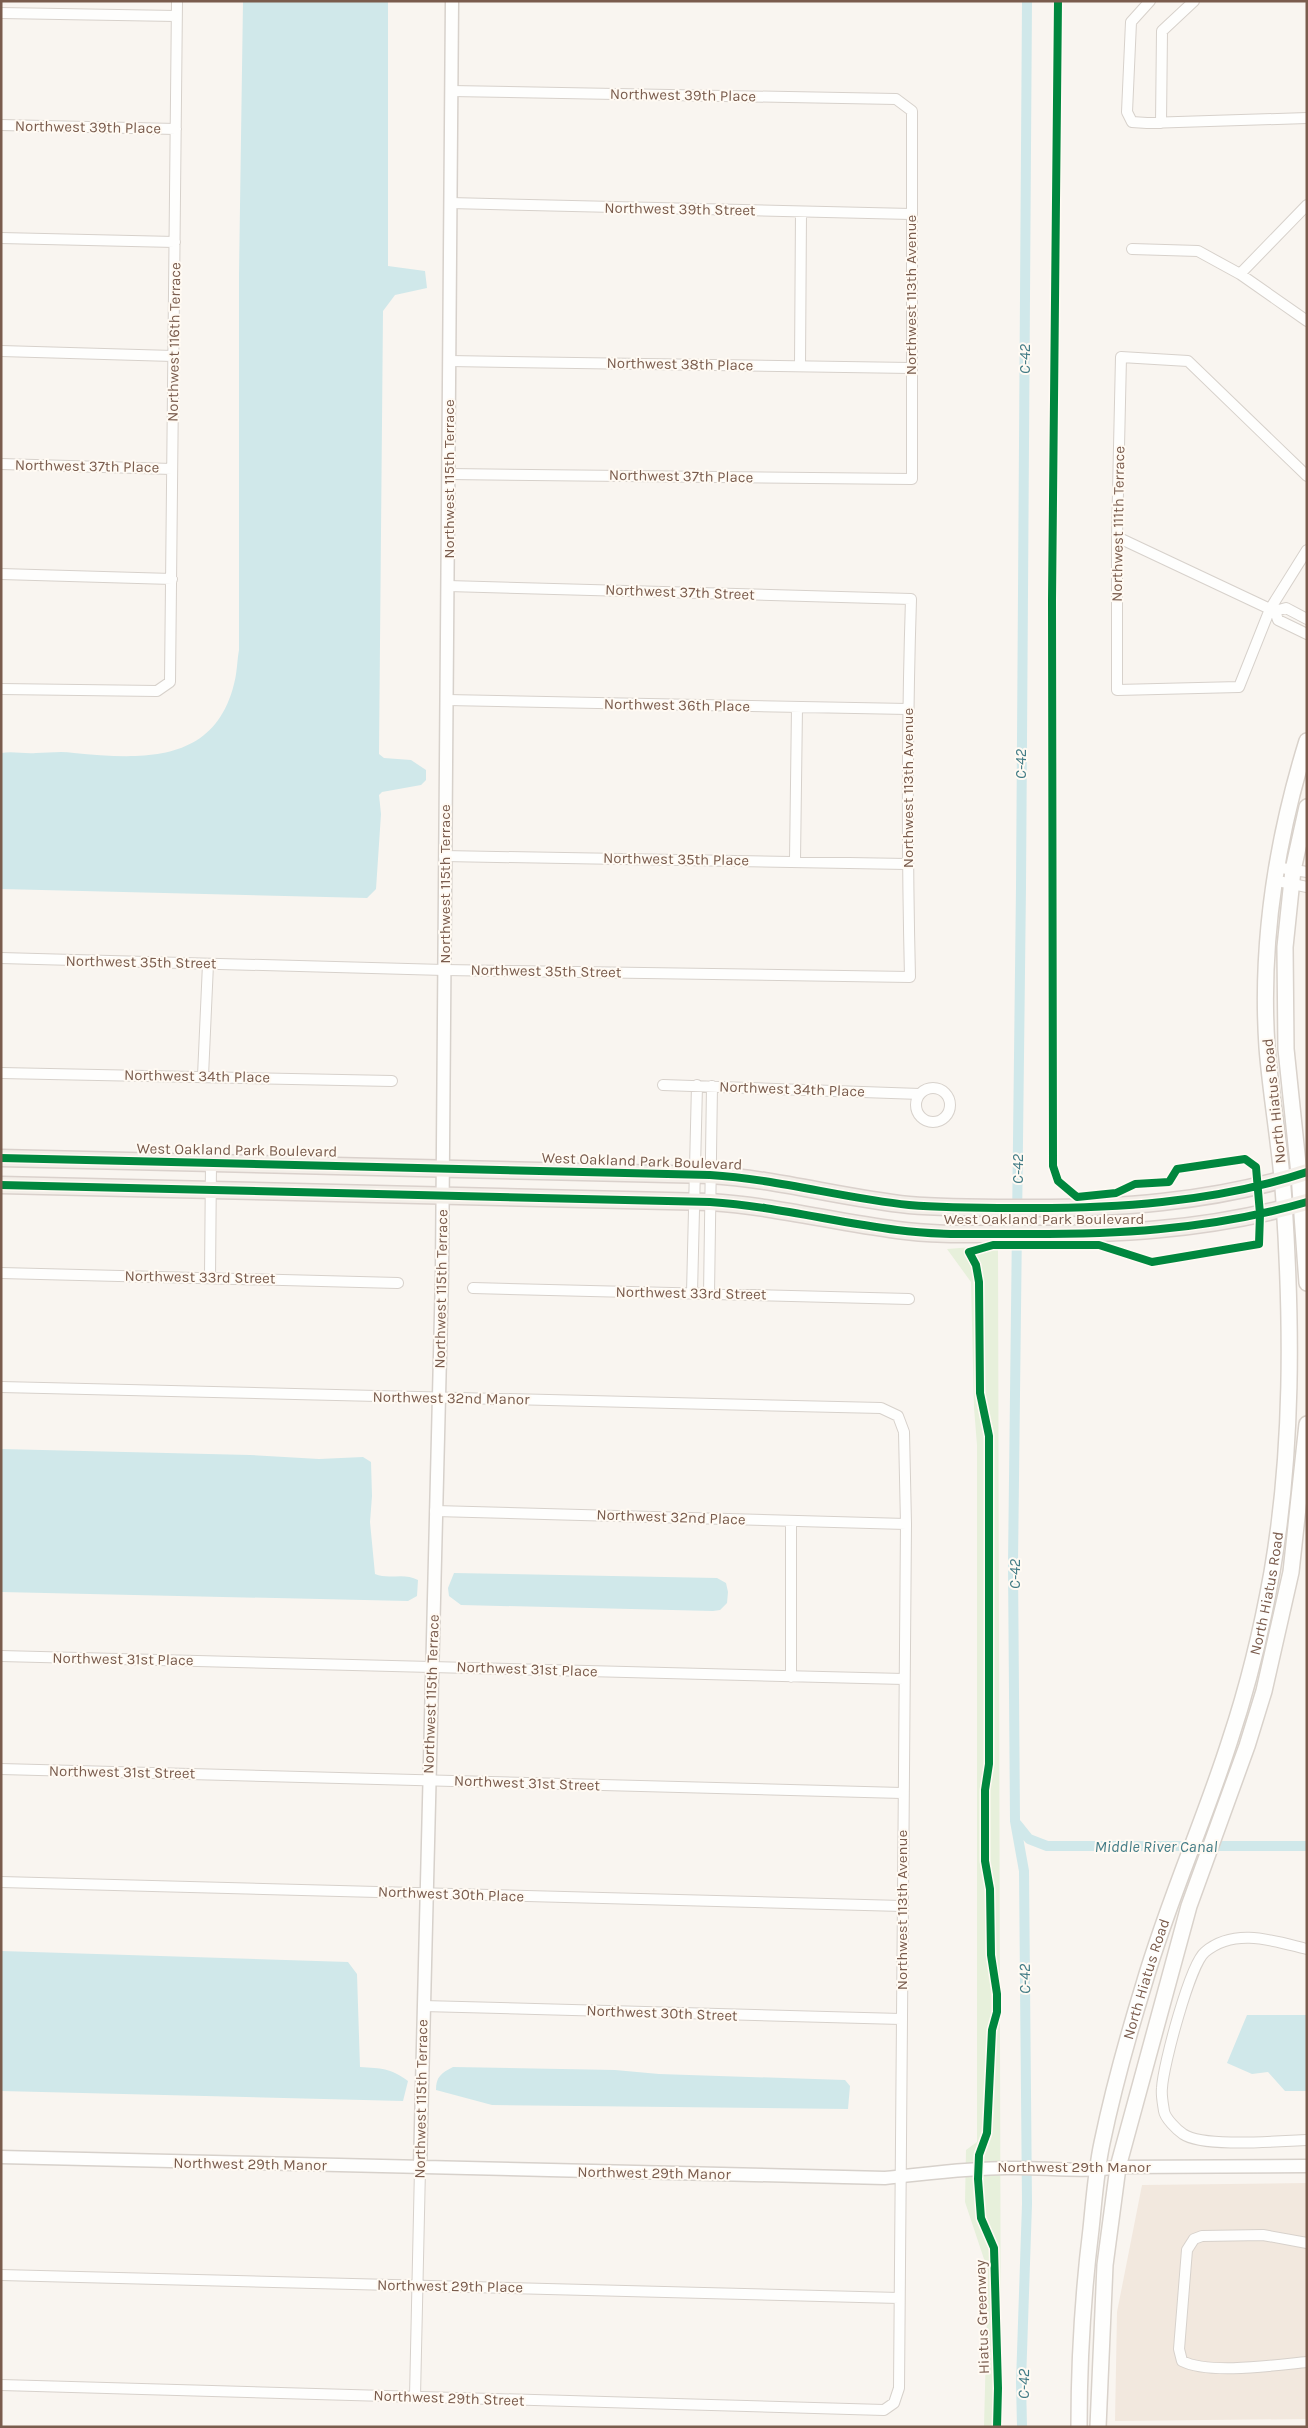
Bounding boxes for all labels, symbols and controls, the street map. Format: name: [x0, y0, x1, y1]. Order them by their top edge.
street label: Northwest 39th Place: [610, 85, 756, 105]
street label: Northwest 39th Place: [15, 117, 161, 137]
street label: Northwest 39th Street: [604, 199, 756, 219]
street label: Northwest 113th Avenue: [902, 215, 920, 375]
street label: Northwest 116th Terrace: [164, 262, 184, 422]
water label: C-42: [1015, 343, 1034, 374]
street label: Northwest 38th Place: [606, 354, 754, 374]
street label: Northwest 115th Terrace: [440, 399, 458, 559]
street label: Northwest 111th Terrace: [1108, 446, 1128, 602]
street label: Northwest 37th Place: [15, 456, 159, 476]
street label: Northwest 37th Place: [609, 466, 753, 486]
street label: Northwest 37th Street: [605, 580, 755, 604]
street label: Northwest 36th Place: [604, 695, 750, 715]
street label: Northwest 113th Avenue: [899, 708, 917, 868]
water label: C-42: [1011, 748, 1030, 779]
street label: Northwest 115th Terrace: [436, 804, 454, 964]
street label: Northwest 35th Place: [603, 849, 749, 869]
street label: Northwest 35th Street: [65, 952, 217, 972]
street label: Northwest 35th Street: [470, 961, 622, 981]
street label: North Hiatus Road: [1258, 1038, 1290, 1164]
street label: Northwest 34th Place: [124, 1066, 270, 1086]
street label: Northwest 34th Place: [719, 1077, 865, 1101]
street label: West Oakland Park Boulevard: [137, 1139, 337, 1161]
street label: West Oakland Park Boulevard: [541, 1149, 743, 1173]
water label: C-42: [1008, 1153, 1027, 1184]
street label: Northwest 115th Terrace: [431, 1209, 451, 1369]
street label: West Oakland Park Boulevard: [944, 1210, 1144, 1228]
street label: Northwest 33rd Street: [124, 1267, 276, 1287]
street label: Northwest 33rd Street: [615, 1283, 767, 1303]
street label: Northwest 32nd Manor: [372, 1388, 530, 1408]
street label: Northwest 32nd Place: [596, 1505, 746, 1529]
street label: North Hiatus Road: [1246, 1530, 1287, 1657]
water label: C-42: [1005, 1558, 1024, 1589]
street label: Northwest 115th Terrace: [419, 1614, 443, 1774]
street label: Northwest 31st Place: [52, 1649, 194, 1669]
street label: Northwest 31st Place: [456, 1658, 598, 1680]
street label: Northwest 31st Street: [49, 1762, 196, 1782]
street label: Northwest 31st Street: [454, 1771, 601, 1795]
street label: Northwest 113th Avenue: [893, 1830, 911, 1990]
water label: Middle River Canal: [1095, 1837, 1217, 1856]
street label: Northwest 30th Place: [378, 1882, 524, 1906]
street label: North Hiatus Road: [1119, 1916, 1174, 2042]
water label: C-42: [1015, 1963, 1034, 1994]
street label: Northwest 30th Street: [586, 2001, 738, 2025]
street label: Northwest 115th Terrace: [411, 2019, 431, 2179]
street label: Northwest 29th Manor: [173, 2154, 327, 2174]
street label: Northwest 29th Manor: [997, 2158, 1151, 2176]
street label: Northwest 29th Manor: [577, 2163, 731, 2183]
street label: Hiatus Greenway: [971, 2259, 993, 2375]
street label: Northwest 29th Place: [377, 2276, 523, 2296]
water label: C-42: [1014, 2368, 1033, 2399]
street label: Northwest 29th Street: [373, 2386, 525, 2410]

